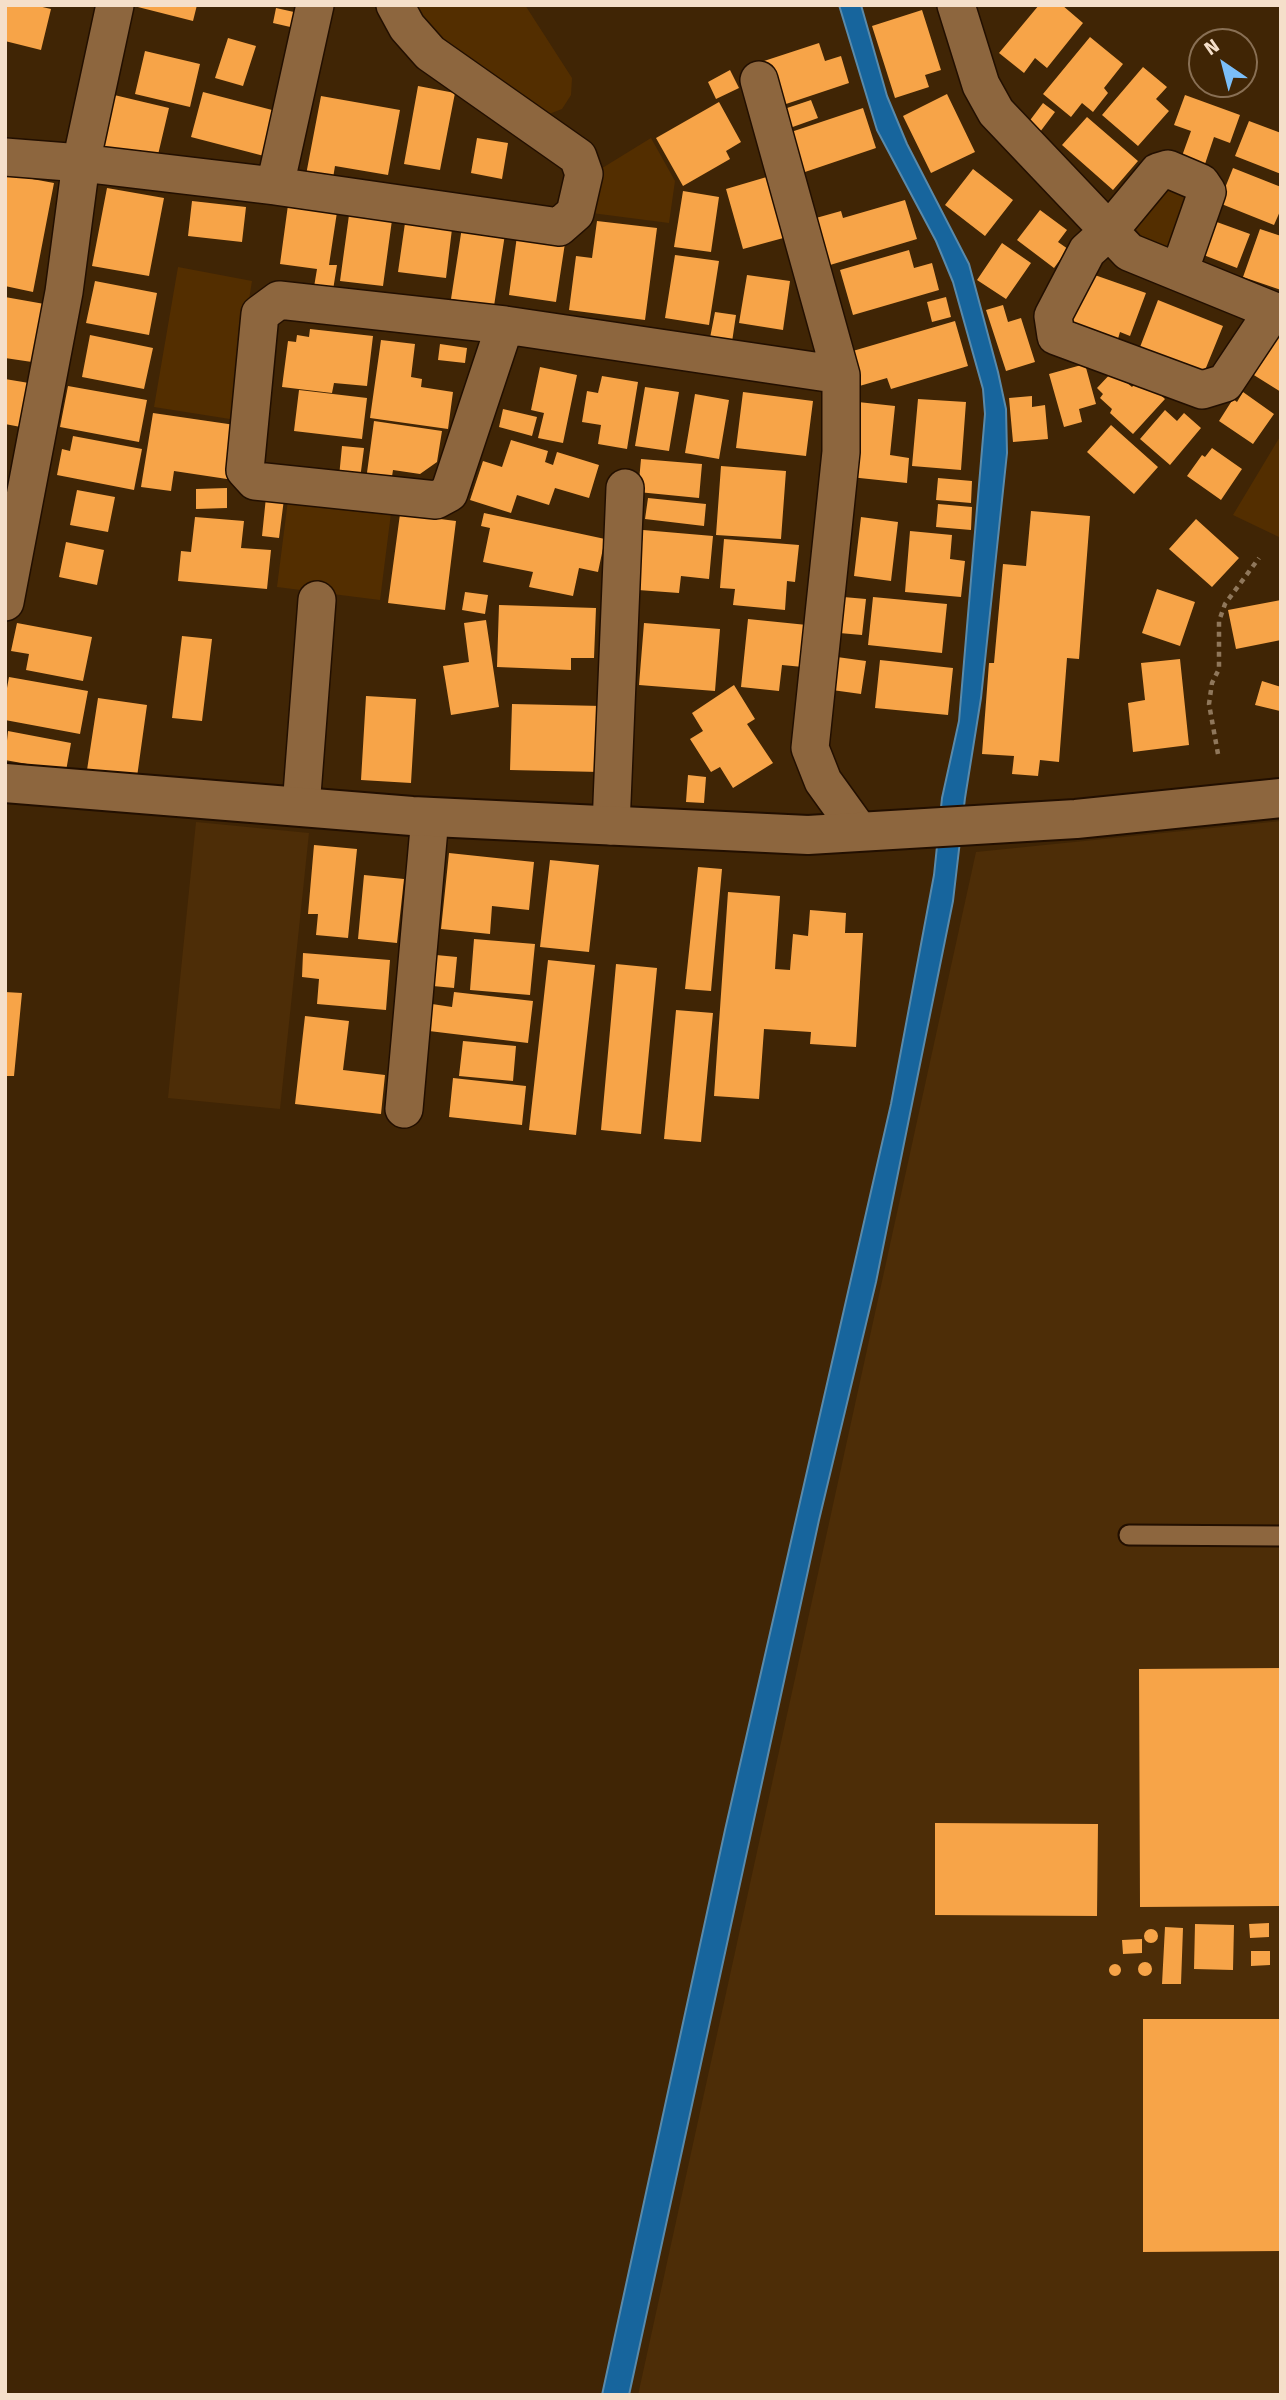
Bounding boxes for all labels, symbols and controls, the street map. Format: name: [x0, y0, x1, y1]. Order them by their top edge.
north arrow: [1188, 28, 1258, 98]
text: N: [1200, 34, 1224, 60]

